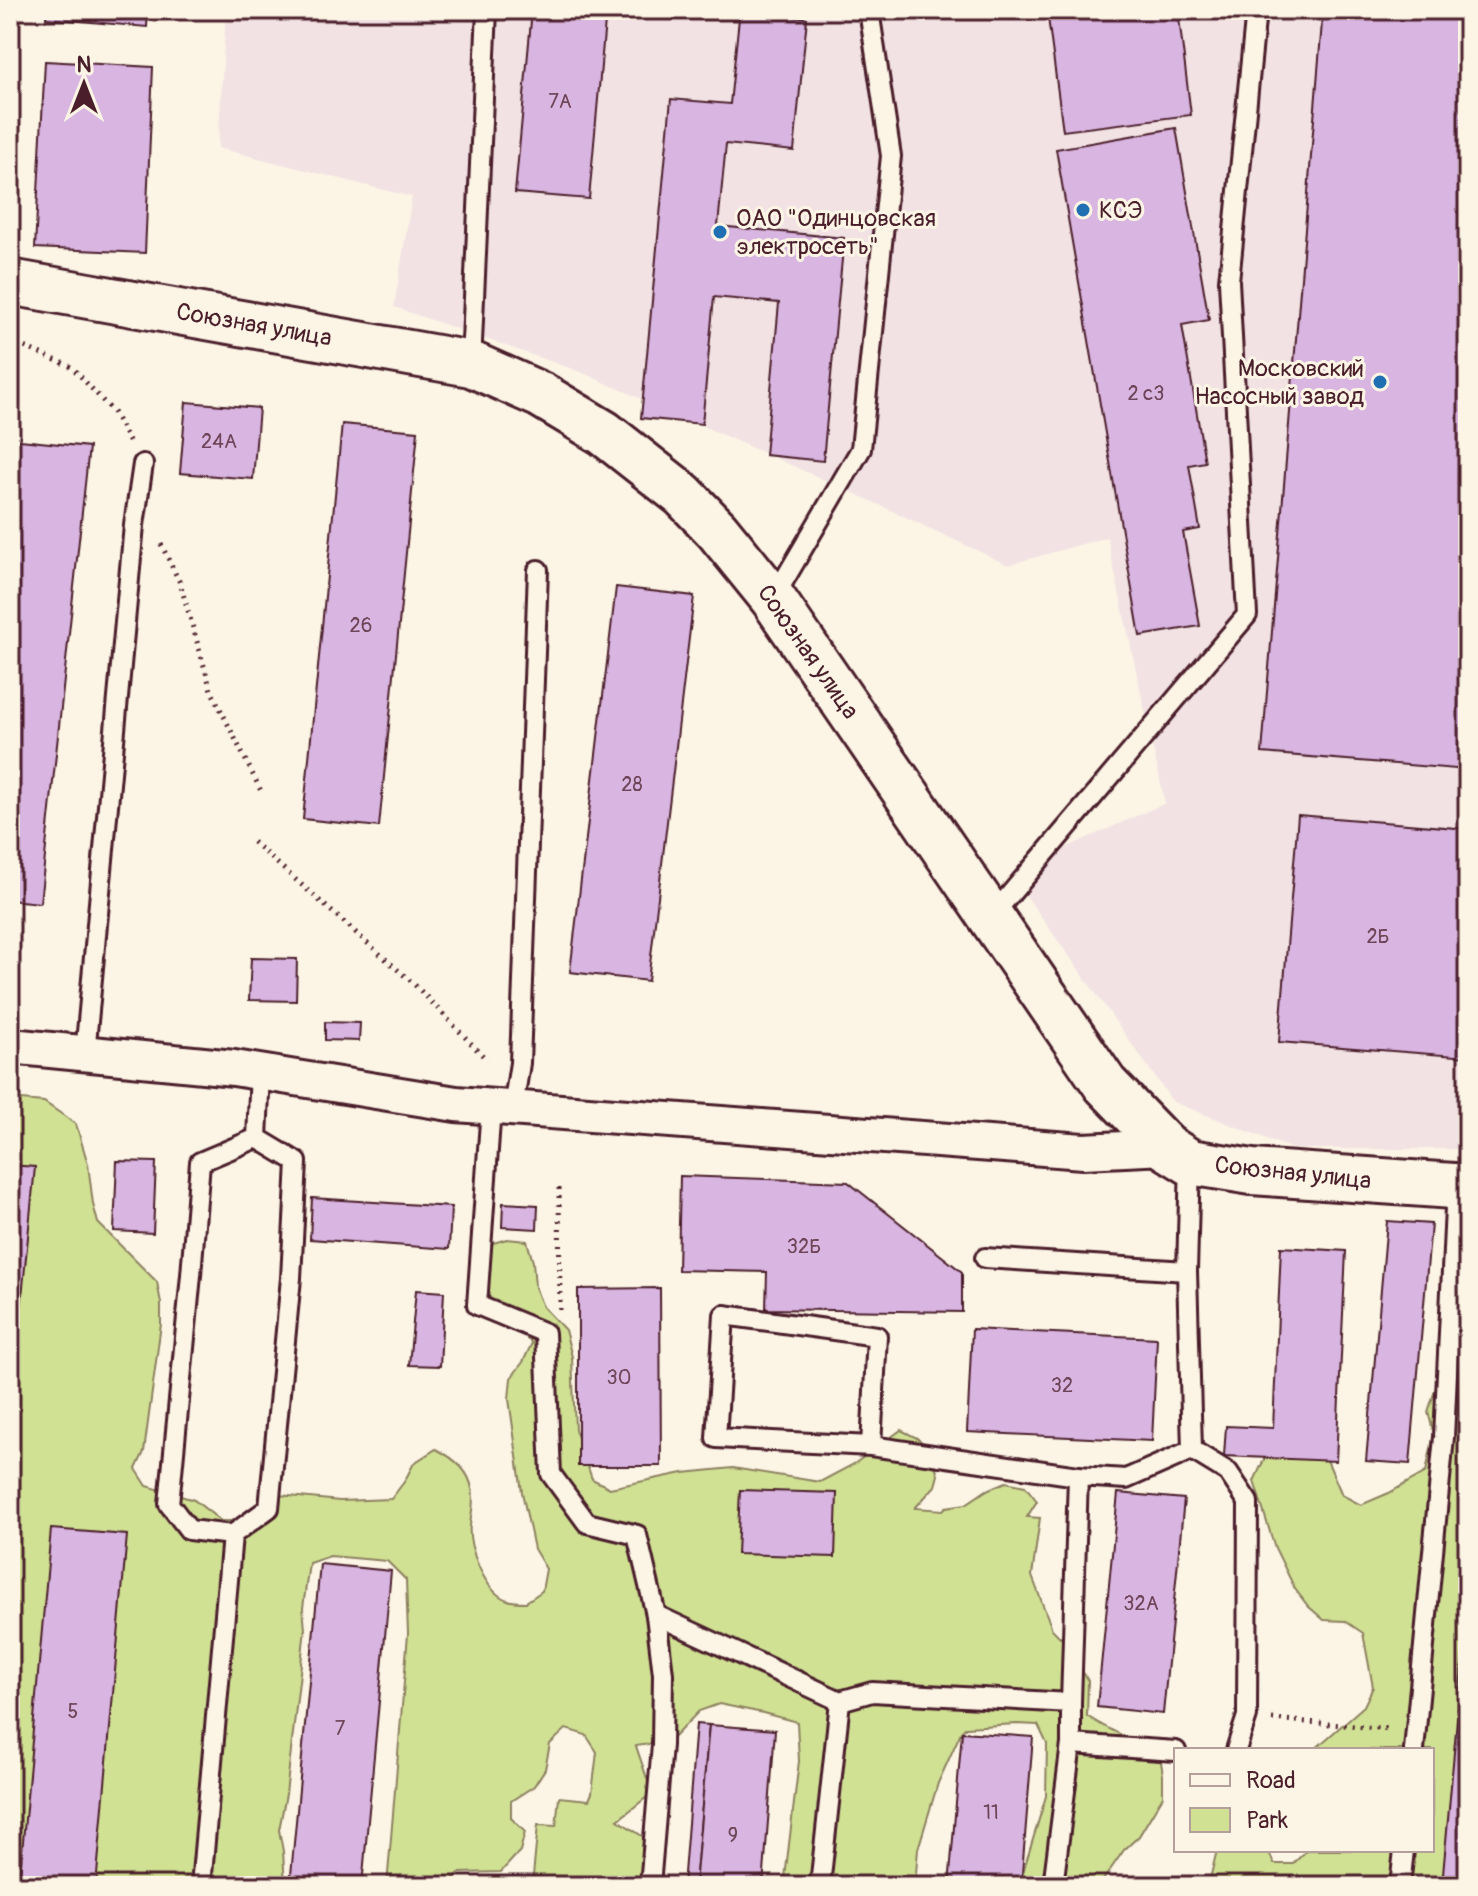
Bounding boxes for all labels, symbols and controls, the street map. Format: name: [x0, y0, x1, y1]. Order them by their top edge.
north arrow: [44, 44, 124, 124]
text: N: [77, 51, 92, 79]
house number: 7А: [548, 89, 572, 114]
place label: КСЭ: [1099, 196, 1142, 225]
marker: КСЭ: [1074, 201, 1092, 219]
place label: ОАО "Одинцовская электросеть": [736, 204, 936, 261]
marker: ОАО "Одинцовская электросеть": [711, 223, 729, 241]
street label: Союзная улица: [174, 297, 334, 353]
place label: Московский Насосный завод: [1194, 354, 1365, 411]
marker: Московский Насосный завод: [1371, 373, 1389, 391]
house number: 2 с3: [1128, 381, 1164, 406]
house number: 24А: [201, 429, 237, 454]
street label: Союзная улица: [751, 579, 865, 725]
house number: 26: [350, 613, 372, 638]
house number: 28: [621, 772, 643, 797]
house number: 2Б: [1366, 924, 1390, 949]
street label: Союзная улица: [1213, 1150, 1373, 1196]
house number: 32Б: [787, 1234, 821, 1259]
house number: 30: [607, 1365, 631, 1390]
house number: 32: [1051, 1373, 1073, 1398]
house number: 32А: [1123, 1591, 1159, 1616]
house number: 5: [68, 1699, 78, 1724]
house number: 7: [335, 1716, 346, 1741]
legend: [1174, 1748, 1434, 1852]
text: Road: [1246, 1766, 1296, 1795]
house number: 11: [983, 1800, 999, 1825]
text: Park: [1246, 1806, 1288, 1835]
house number: 9: [728, 1823, 738, 1848]

